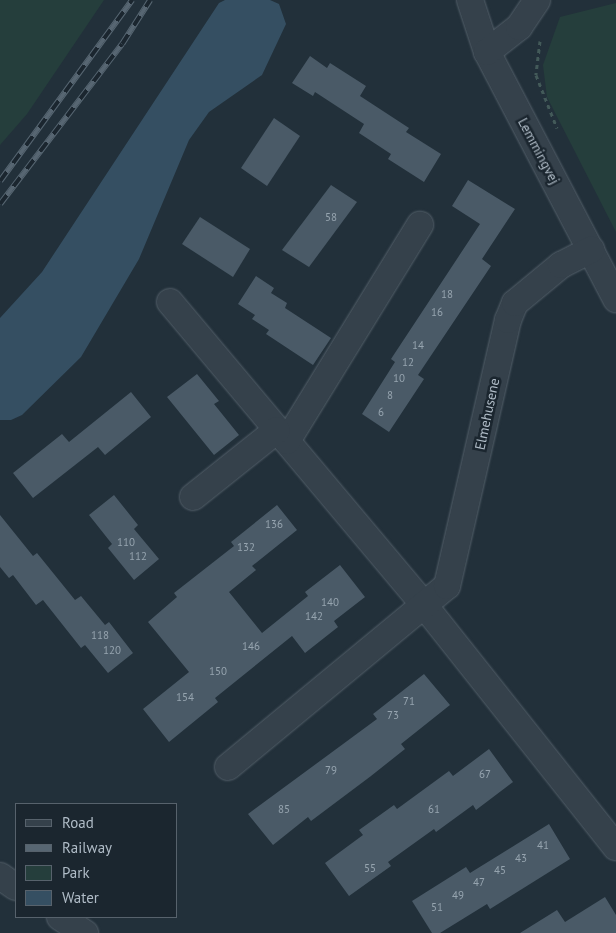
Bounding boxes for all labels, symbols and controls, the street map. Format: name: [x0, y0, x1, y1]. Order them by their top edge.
street label: Lemmingvej: [515, 115, 563, 187]
house number: 58: [325, 210, 337, 224]
house number: 18: [441, 287, 453, 301]
house number: 16: [431, 305, 443, 319]
house number: 14: [412, 338, 424, 352]
house number: 12: [402, 355, 414, 369]
house number: 10: [393, 371, 405, 385]
street label: Elmehusene: [471, 377, 503, 451]
house number: 8: [387, 388, 393, 402]
house number: 6: [378, 405, 384, 419]
house number: 136: [265, 517, 283, 531]
house number: 110: [117, 535, 135, 549]
house number: 132: [237, 540, 255, 554]
house number: 112: [129, 549, 147, 563]
house number: 140: [321, 595, 339, 609]
house number: 142: [305, 609, 323, 623]
house number: 118: [91, 628, 109, 642]
house number: 146: [242, 639, 260, 653]
house number: 120: [103, 643, 121, 657]
house number: 150: [209, 664, 227, 678]
house number: 154: [176, 690, 194, 704]
house number: 71: [403, 694, 415, 708]
house number: 73: [387, 708, 399, 722]
house number: 79: [325, 763, 337, 777]
house number: 67: [479, 767, 491, 781]
house number: 85: [278, 802, 290, 816]
house number: 61: [428, 802, 440, 816]
legend: [15, 803, 178, 918]
text: Road: [62, 813, 94, 832]
text: Railway: [62, 838, 112, 857]
house number: 41: [537, 838, 549, 852]
house number: 43: [515, 851, 527, 865]
house number: 55: [364, 861, 376, 875]
text: Park: [62, 863, 90, 882]
house number: 45: [494, 863, 506, 877]
house number: 47: [473, 875, 485, 889]
text: Water: [62, 888, 99, 907]
house number: 49: [452, 888, 464, 902]
house number: 51: [431, 900, 443, 914]

